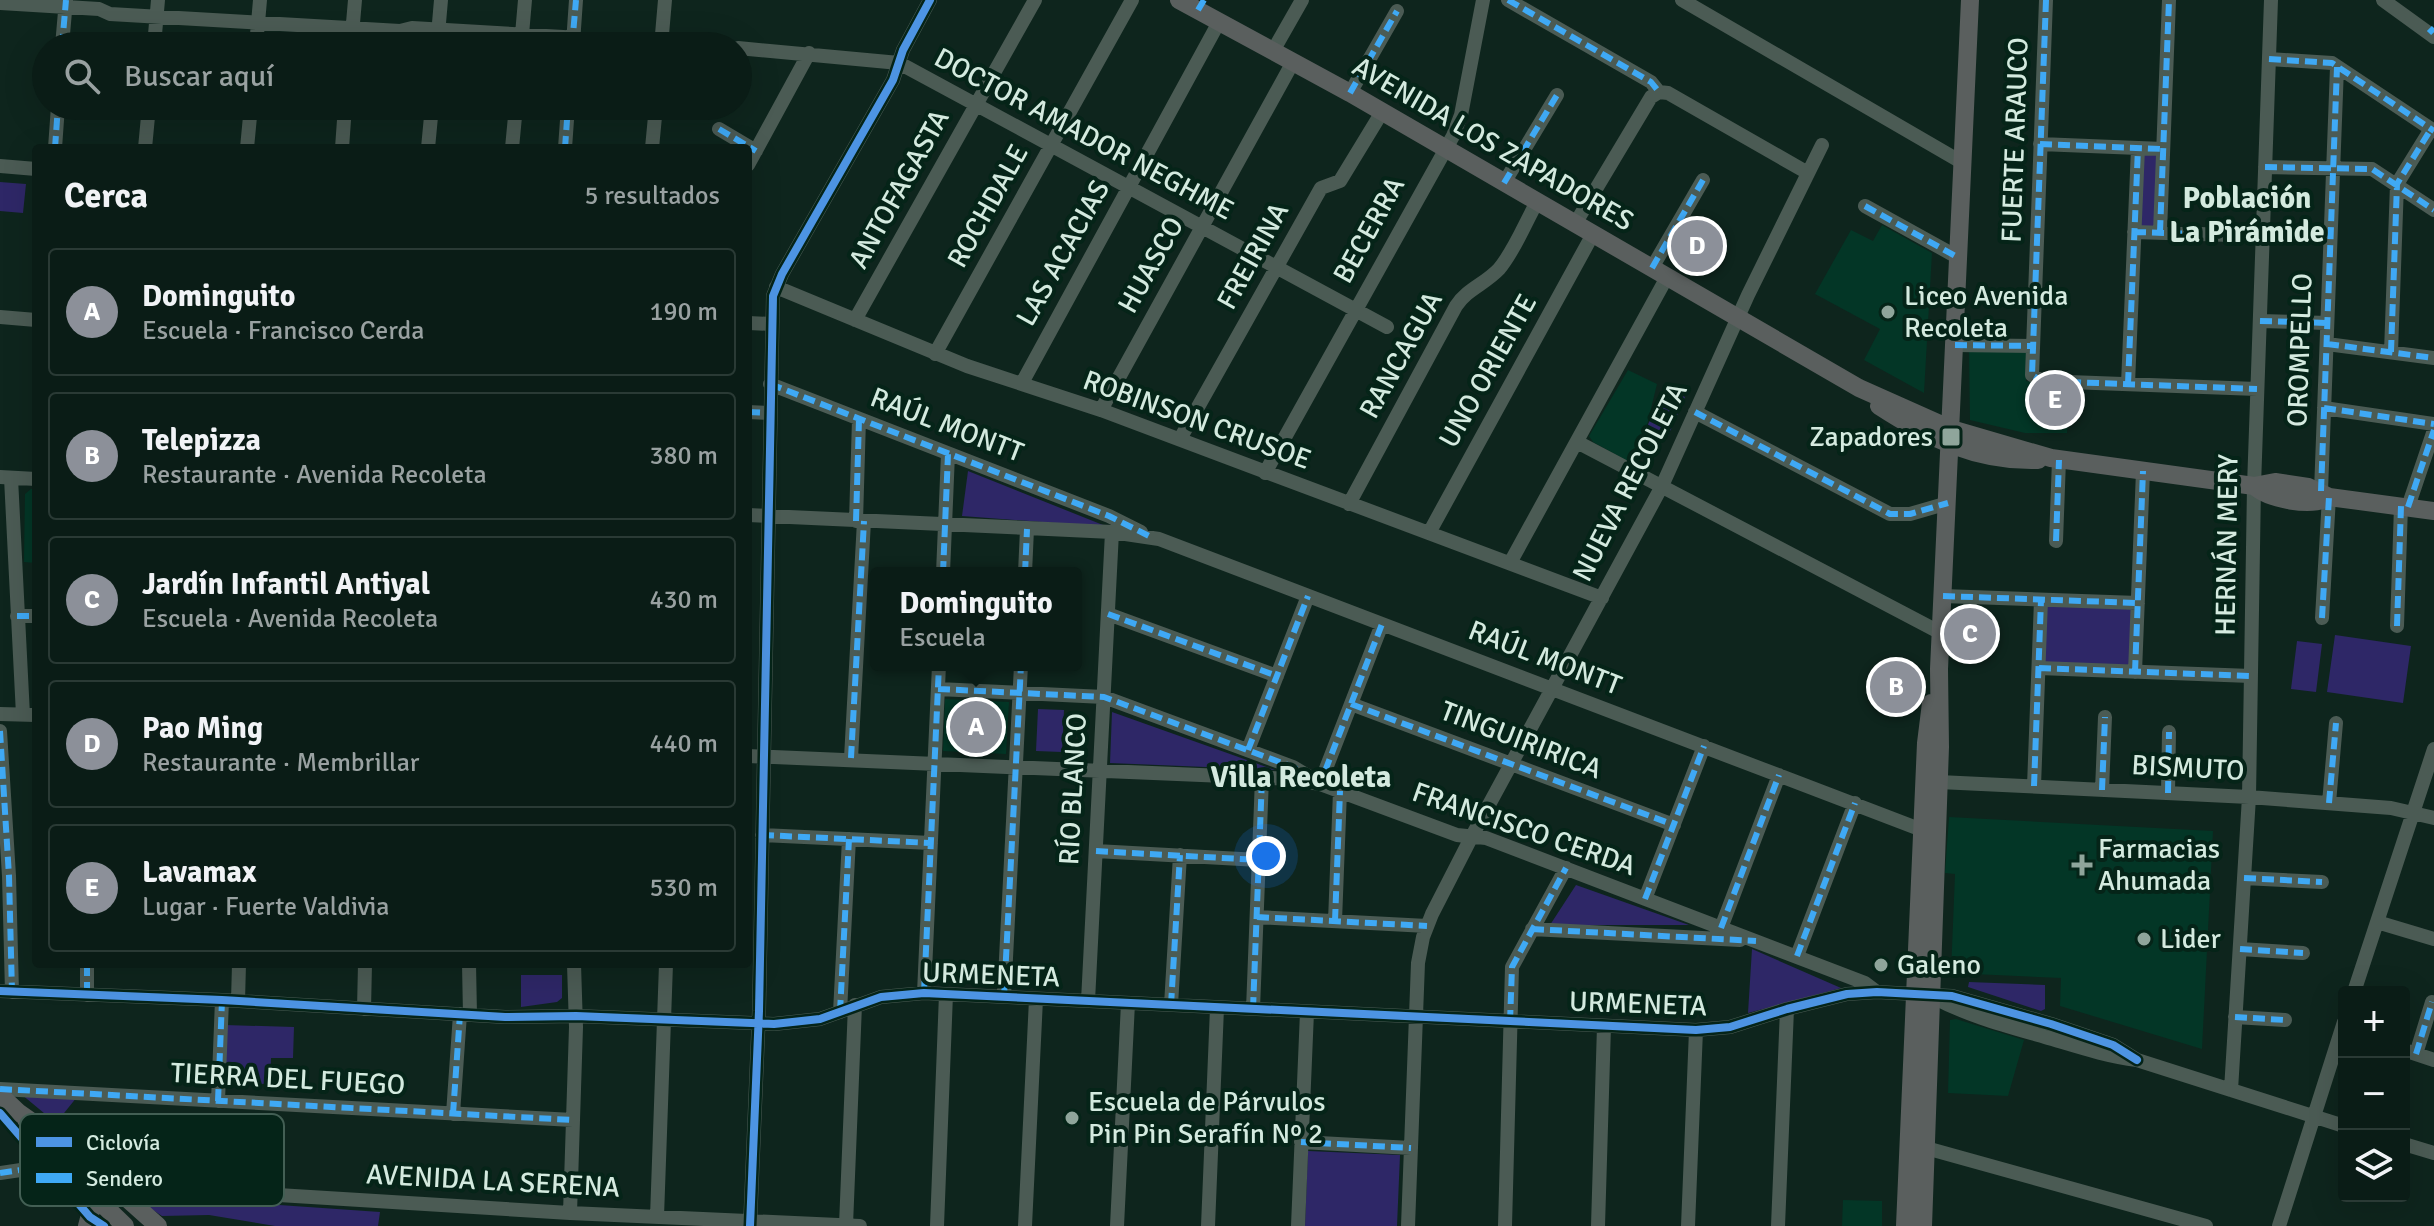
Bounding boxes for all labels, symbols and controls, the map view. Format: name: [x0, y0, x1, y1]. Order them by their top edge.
search box: [32, 32, 752, 120]
street label: FUERTE ARAUCO: [1994, 37, 2036, 243]
street label: DOCTOR AMADOR NEGHME: [928, 41, 1240, 227]
street label: AVENIDA LOS ZAPADORES: [1346, 50, 1640, 238]
icon: search: [60, 54, 104, 98]
text: Buscar aquí: [124, 58, 274, 95]
street label: ANTOFAGASTA: [841, 104, 957, 274]
street label: ROCHDALE: [940, 138, 1036, 274]
street label: BECERRA: [1326, 171, 1412, 289]
street label: LAS ACACIAS: [1009, 174, 1117, 332]
text: Cerca: [64, 175, 148, 217]
text: 5 resultados: [584, 180, 720, 212]
district label: Población La Pirámide: [2169, 180, 2325, 251]
street label: FREIRINA: [1210, 197, 1296, 315]
street label: HUASCO: [1111, 211, 1191, 319]
pin: D: [1671, 216, 1723, 276]
street label: OROMPELLO: [2280, 272, 2320, 428]
text: Dominguito: [142, 278, 295, 315]
place label: Liceo Avenida Recoleta: [1904, 279, 2068, 345]
street label: RANCAGUA: [1352, 286, 1450, 424]
street label: UNO ORIENTE: [1432, 288, 1544, 454]
text: A: [84, 296, 100, 328]
text: 190 m: [649, 296, 718, 328]
marker: Liceo Avenida Recoleta: [1879, 303, 1897, 321]
text: Escuela · Francisco Cerda: [142, 315, 425, 347]
street label: ROBINSON CRUSOE: [1078, 363, 1316, 477]
pin: E: [2029, 370, 2081, 430]
street label: NUEVA RECOLETA: [1565, 377, 1695, 587]
street label: RAÚL MONTT: [866, 380, 1029, 470]
place label: Zapadores: [1809, 420, 1933, 454]
text: Telepizza: [142, 422, 261, 459]
marker: Zapadores: [1940, 426, 1962, 448]
text: B: [84, 440, 100, 472]
text: 380 m: [649, 440, 718, 472]
street label: HERNÁN MERY: [2208, 454, 2246, 636]
text: Restaurante · Avenida Recoleta: [142, 459, 487, 491]
text: Jardín Infantil Antiyal: [142, 566, 430, 603]
popup: [870, 567, 1082, 671]
text: C: [84, 584, 100, 616]
text: 430 m: [649, 584, 718, 616]
text: Dominguito: [899, 585, 1053, 622]
text: Escuela · Avenida Recoleta: [142, 603, 438, 635]
pin: C: [1944, 604, 1996, 664]
street label: RAÚL MONTT: [1464, 613, 1627, 703]
text: Escuela: [899, 622, 986, 654]
pin: B: [1870, 657, 1922, 717]
street label: TINGUIRIRICA: [1436, 694, 1606, 786]
pin: A: [950, 697, 1002, 757]
text: Pao Ming: [142, 710, 263, 747]
street label: RÍO BLANCO: [1052, 712, 1094, 866]
text: D: [83, 728, 101, 760]
text: 440 m: [649, 728, 718, 760]
text: Restaurante · Membrillar: [142, 747, 419, 779]
street label: BISMUTO: [2131, 748, 2245, 788]
district label: Villa Recoleta: [1211, 759, 1391, 796]
street label: FRANCISCO CERDA: [1408, 775, 1640, 883]
place label: Farmacias Ahumada: [2098, 832, 2220, 898]
your location: [1246, 836, 1286, 876]
text: Lavamax: [142, 854, 256, 891]
marker: Farmacias Ahumada: [2073, 856, 2091, 874]
text: E: [85, 872, 99, 904]
text: 530 m: [649, 872, 718, 904]
text: Lugar · Fuerte Valdivia: [142, 891, 390, 923]
place label: Lider: [2160, 922, 2222, 956]
marker: Lider: [2135, 930, 2153, 948]
place label: Galeno: [1897, 948, 1981, 982]
street label: URMENETA: [921, 956, 1061, 994]
marker: Galeno: [1872, 956, 1890, 974]
street label: URMENETA: [1568, 985, 1708, 1023]
map controls: [2338, 986, 2410, 1202]
button: +: [2338, 986, 2410, 1058]
street label: TIERRA DEL FUEGO: [170, 1056, 406, 1102]
button: −: [2338, 1058, 2410, 1130]
place label: Escuela de Párvulos Pin Pin Serafín Nº 2: [1088, 1085, 1326, 1151]
marker: Escuela de Párvulos Pin Pin Serafín Nº 2: [1063, 1109, 1081, 1127]
legend: [20, 1114, 284, 1206]
text: Ciclovía: [86, 1129, 160, 1156]
button: layers: [2338, 1130, 2410, 1202]
street label: AVENIDA LA SERENA: [365, 1157, 621, 1205]
text: Sendero: [86, 1165, 163, 1192]

